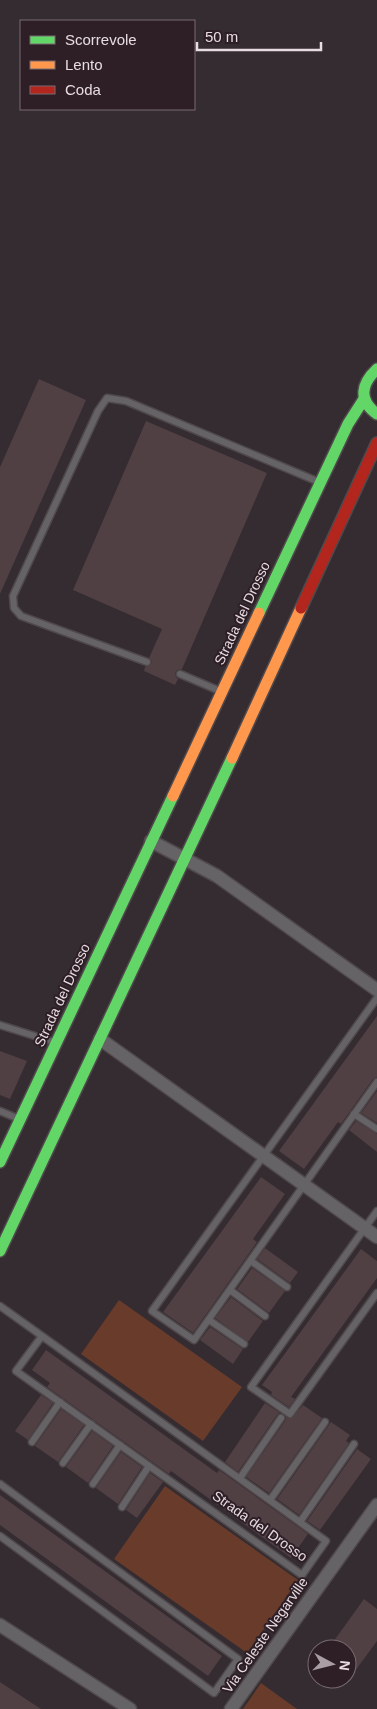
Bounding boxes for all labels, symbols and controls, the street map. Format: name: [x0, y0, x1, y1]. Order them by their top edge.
legend: [20, 20, 195, 110]
scale bar: [197, 20, 321, 52]
text: 50 m: [205, 28, 238, 45]
text: Scorrevole: [65, 31, 137, 48]
text: Lento: [65, 56, 103, 73]
text: Coda: [65, 81, 102, 98]
street label: Strada del Drosso: [211, 559, 273, 667]
street label: Strada del Drosso: [31, 941, 93, 1049]
street label: Strada del Drosso: [210, 1487, 311, 1565]
street label: Via Celeste Negarville: [219, 1574, 311, 1696]
north arrow: [307, 1639, 357, 1689]
text: N: [336, 1660, 353, 1672]

